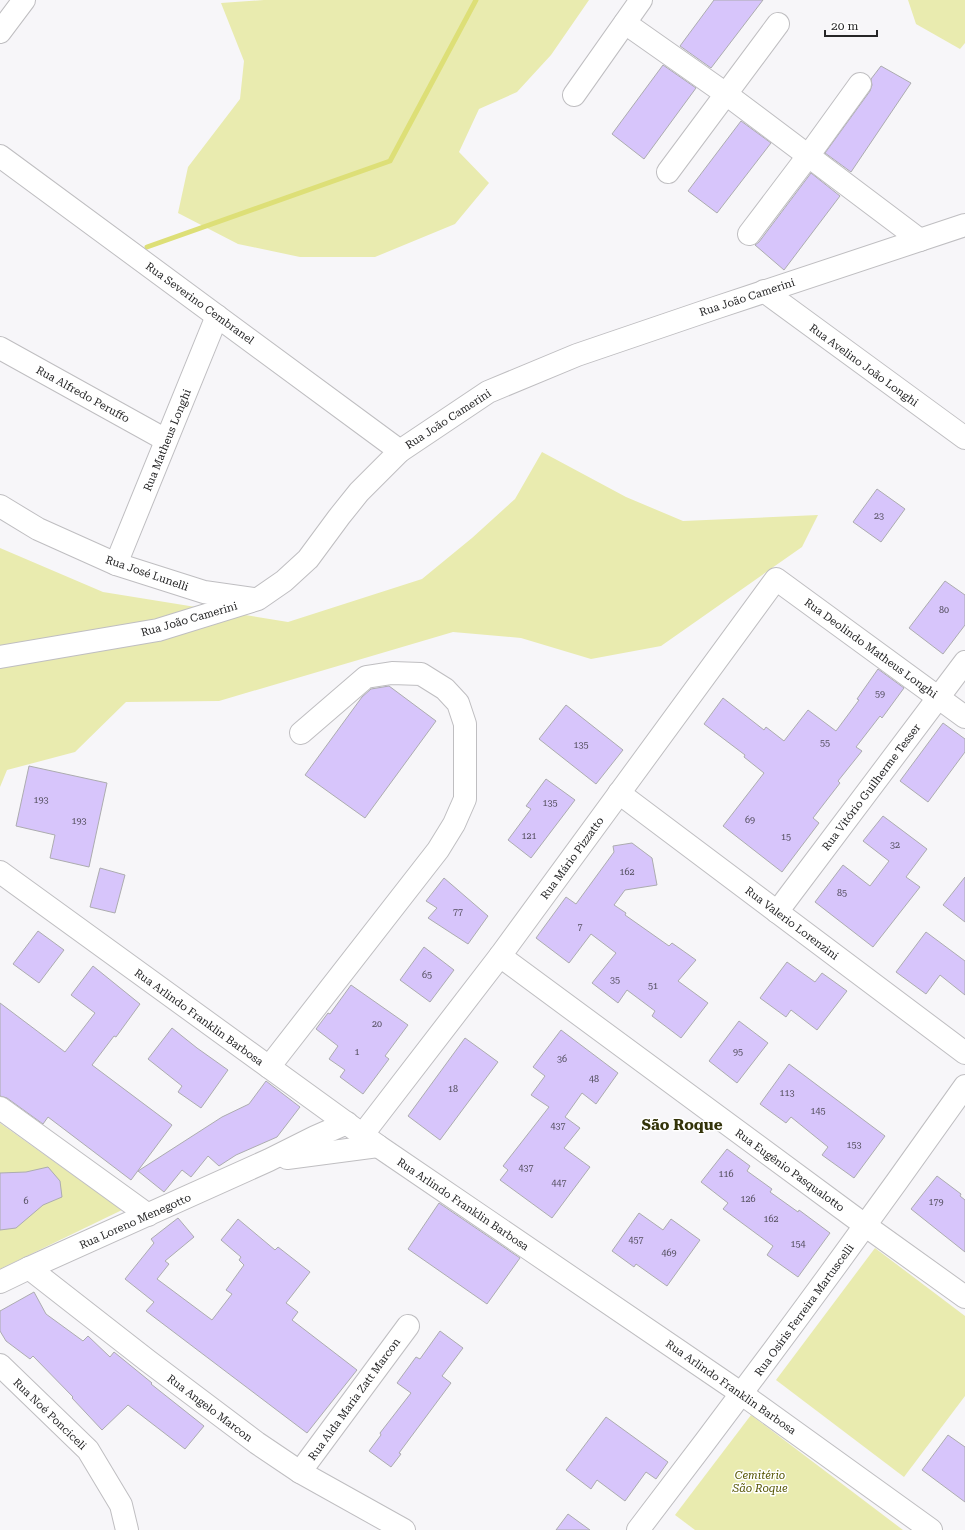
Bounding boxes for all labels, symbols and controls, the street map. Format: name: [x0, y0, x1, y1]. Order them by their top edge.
scale bar: [825, 12, 877, 38]
text: 20 m: [831, 19, 858, 33]
street label: Rua Severino Cembranel: [143, 260, 257, 347]
street label: Rua João Camerini: [698, 276, 797, 319]
street label: Rua Avelino João Longhi: [807, 321, 921, 410]
street label: Rua Alfredo Peruffo: [34, 363, 132, 426]
street label: Rua Matheus Longhi: [141, 387, 194, 493]
street label: Rua João Camerini: [403, 387, 494, 452]
house number: 23: [874, 511, 884, 521]
street label: Rua José Lunelli: [104, 553, 190, 594]
street label: Rua Deolindo Matheus Longhi: [802, 596, 940, 701]
street label: Rua João Camerini: [139, 599, 239, 639]
house number: 80: [939, 605, 949, 615]
house number: 59: [875, 689, 885, 699]
street label: Rua Vitório Guilherme Tesser: [819, 721, 924, 853]
house number: 55: [820, 738, 830, 748]
house number: 135: [573, 740, 589, 750]
house number: 193: [33, 795, 49, 805]
house number: 135: [542, 798, 558, 808]
street label: Rua Mário Pizzatto: [538, 814, 607, 902]
house number: 69: [745, 815, 755, 825]
house number: 193: [71, 816, 87, 826]
house number: 121: [521, 831, 537, 841]
house number: 15: [781, 832, 791, 842]
house number: 32: [890, 840, 900, 850]
house number: 162: [619, 867, 635, 877]
street label: Rua Valerio Lorenzini: [742, 884, 841, 963]
house number: 85: [837, 888, 847, 898]
house number: 77: [453, 907, 463, 917]
house number: 7: [577, 922, 583, 932]
street label: Rua Arlindo Franklin Barbosa: [132, 966, 266, 1068]
house number: 65: [422, 970, 432, 980]
house number: 35: [610, 975, 620, 985]
house number: 51: [648, 981, 658, 991]
house number: 20: [372, 1019, 382, 1029]
house number: 1: [354, 1047, 360, 1057]
house number: 95: [733, 1047, 743, 1057]
house number: 36: [557, 1054, 567, 1064]
house number: 48: [589, 1074, 599, 1084]
house number: 18: [448, 1084, 458, 1094]
house number: 113: [779, 1088, 795, 1098]
house number: 145: [810, 1106, 826, 1116]
district label: São Roque: [642, 1116, 723, 1134]
house number: 437: [550, 1121, 566, 1131]
street label: Rua Eugênio Pasqualotto: [733, 1126, 847, 1215]
house number: 153: [846, 1140, 862, 1150]
street label: Rua Arlindo Franklin Barbosa: [394, 1155, 531, 1253]
house number: 437: [518, 1163, 534, 1173]
house number: 116: [718, 1169, 734, 1179]
house number: 447: [551, 1178, 567, 1188]
street label: Rua Loreno Menegotto: [77, 1191, 193, 1252]
house number: 126: [740, 1194, 756, 1204]
house number: 6: [23, 1196, 29, 1206]
house number: 179: [928, 1197, 944, 1207]
house number: 162: [763, 1214, 779, 1224]
house number: 457: [628, 1235, 644, 1245]
house number: 154: [790, 1239, 806, 1249]
street label: Rua Osíris Ferreira Martuscelli: [752, 1241, 857, 1379]
house number: 469: [661, 1248, 677, 1258]
street label: Rua Alda Maria Zatt Marcon: [306, 1336, 403, 1463]
street label: Rua Arlindo Franklin Barbosa: [663, 1337, 798, 1437]
street label: Rua Angelo Marcon: [164, 1372, 255, 1445]
street label: Rua Noé Ponciceli: [10, 1376, 89, 1453]
park label: Cemitério São Roque: [731, 1469, 788, 1495]

